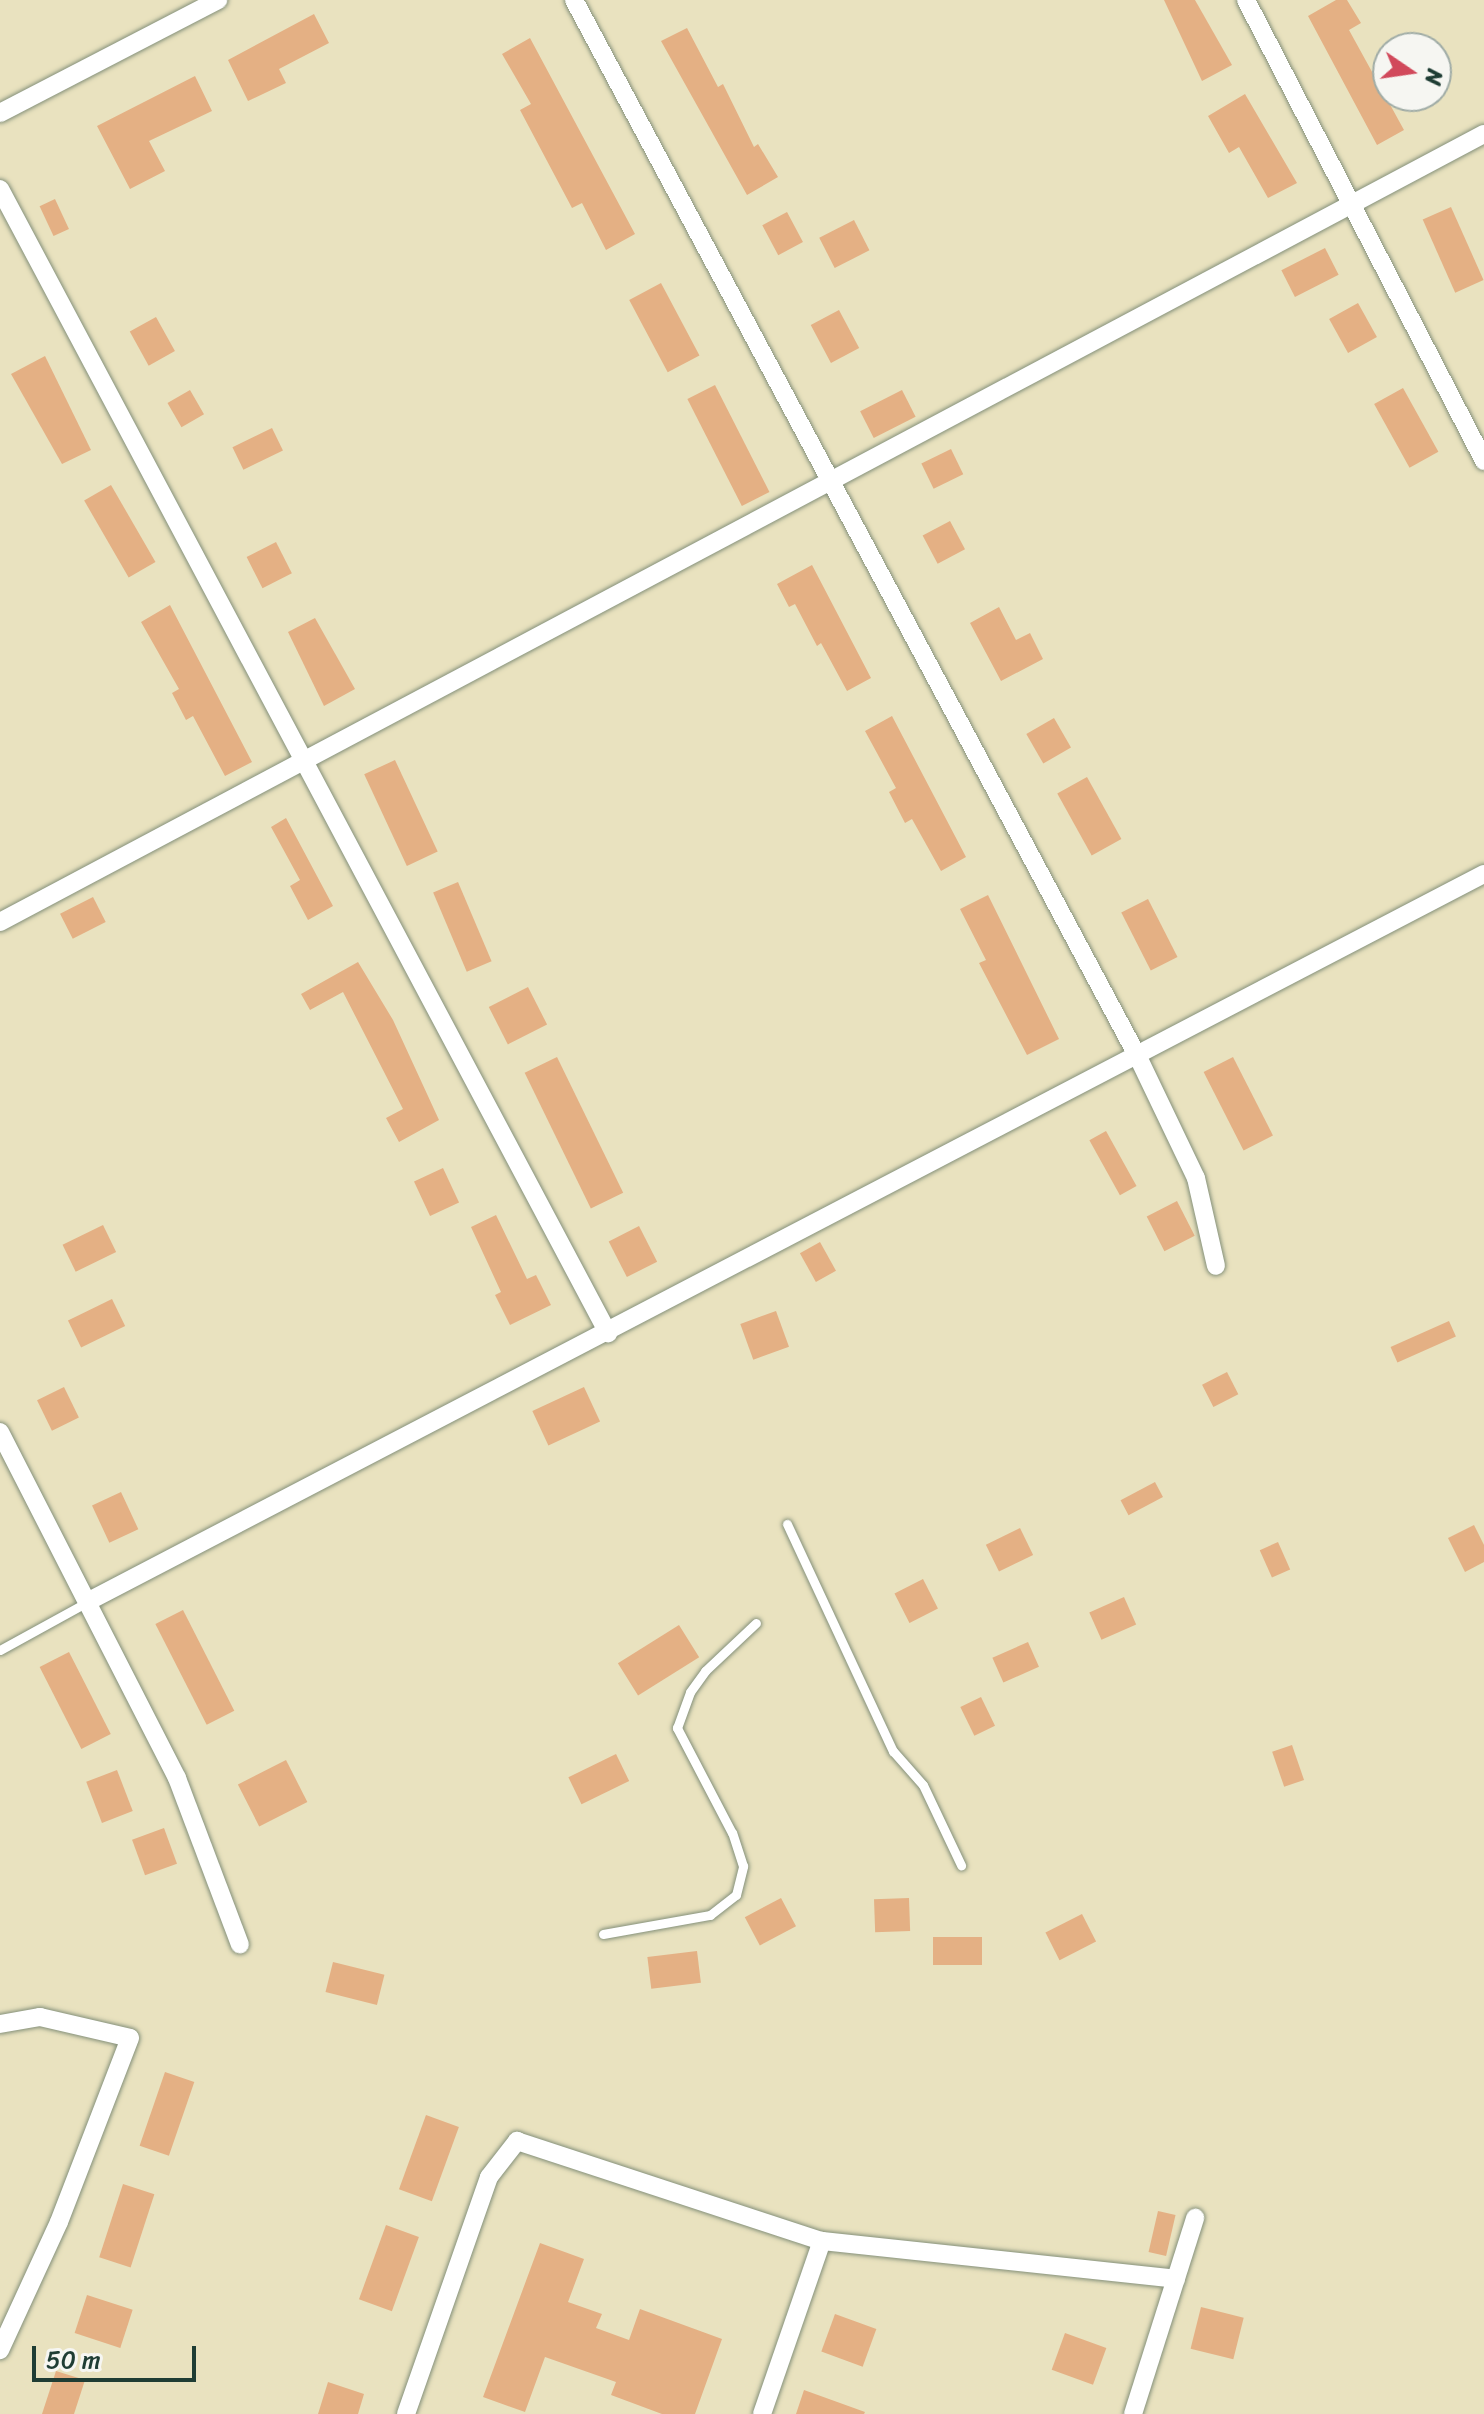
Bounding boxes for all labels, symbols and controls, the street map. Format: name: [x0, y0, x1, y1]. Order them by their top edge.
north arrow: [1372, 32, 1452, 112]
text: N: [1413, 65, 1455, 89]
scale bar: [36, 2330, 200, 2380]
text: 50 m: [46, 2339, 101, 2381]

